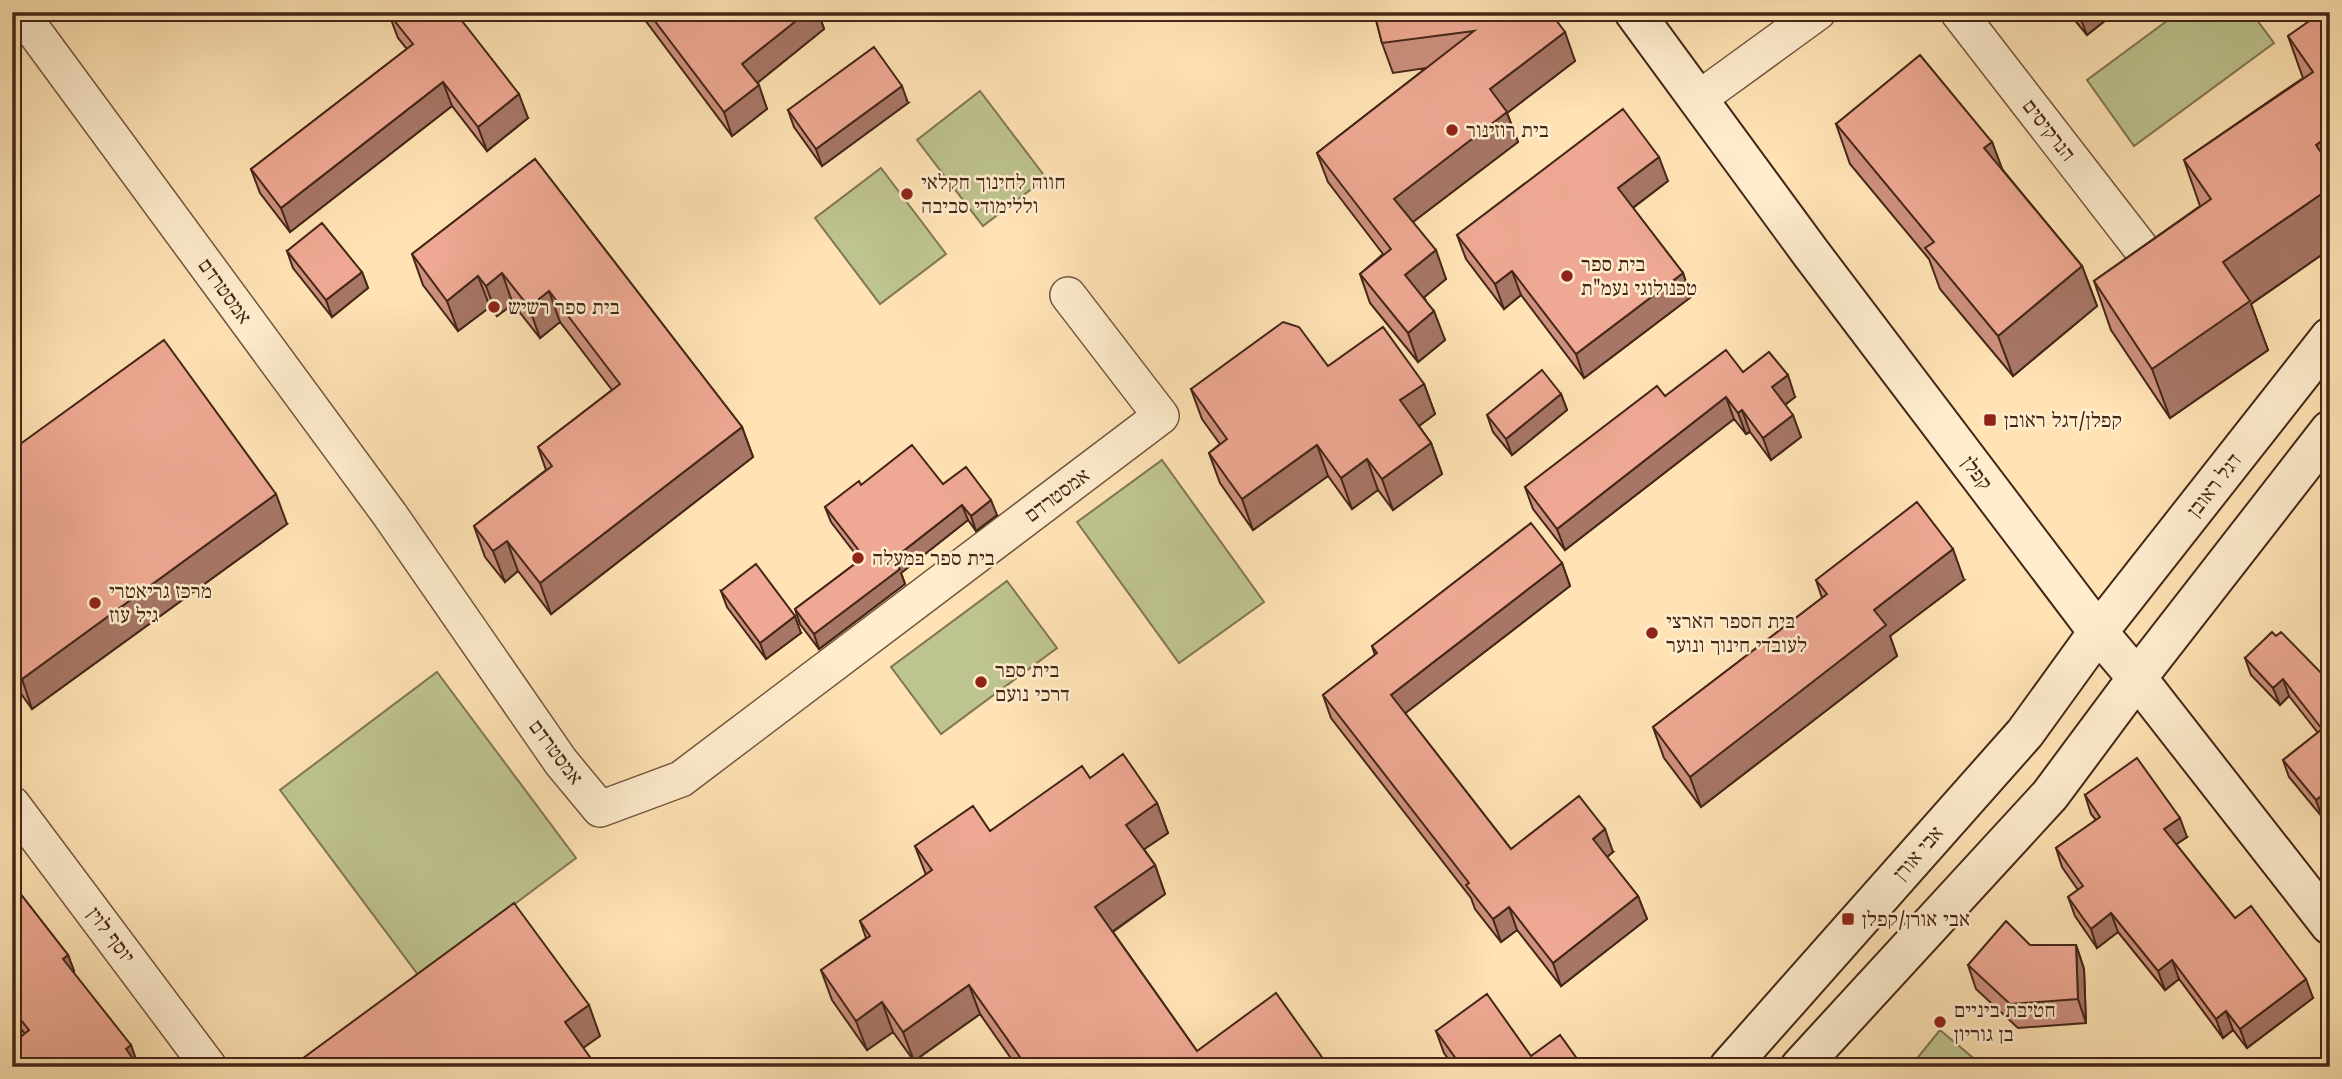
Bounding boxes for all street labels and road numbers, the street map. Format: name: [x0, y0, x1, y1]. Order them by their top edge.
street label: הנרקיסים: [2017, 94, 2081, 166]
street label: אמסטרדם: [193, 253, 258, 328]
street label: דגל ראובן: [2181, 448, 2246, 522]
street label: קפלן: [1957, 451, 1998, 495]
street label: אמסטרדם: [1019, 462, 1094, 527]
street label: אמסטרדם: [524, 714, 589, 789]
street label: אבי אורן: [1887, 820, 1948, 885]
street label: יוסף לוין: [82, 902, 141, 968]

